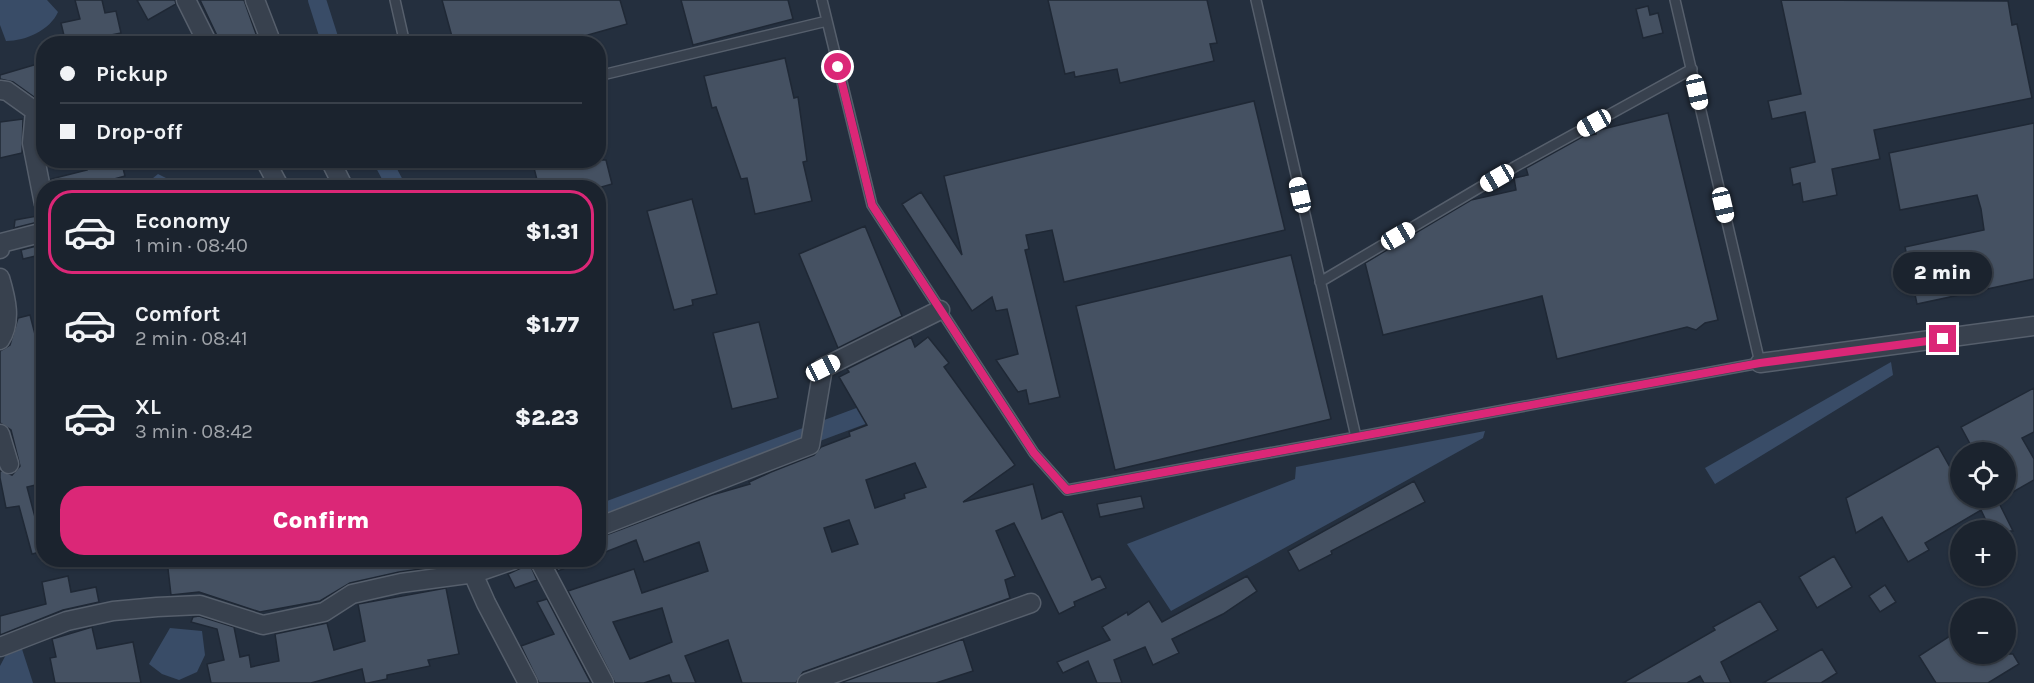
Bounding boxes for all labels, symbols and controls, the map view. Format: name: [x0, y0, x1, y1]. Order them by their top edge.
route start: [824, 53, 851, 80]
text: Pickup: [96, 61, 168, 87]
car: [1684, 72, 1710, 112]
car: [1574, 106, 1614, 140]
text: Drop-off: [96, 119, 182, 145]
car: [1477, 161, 1517, 195]
car: [1287, 175, 1313, 215]
car: [1710, 185, 1736, 225]
icon: car: [63, 205, 117, 259]
text: Economy: [135, 208, 230, 234]
text: $1.31: [526, 219, 579, 245]
car: [1378, 219, 1418, 253]
text: 1 min · 08:40: [135, 234, 248, 257]
callout: 2 min: [1894, 252, 1992, 294]
text: 2 min: [1914, 261, 1971, 284]
icon: car: [63, 298, 117, 352]
text: Comfort: [135, 301, 220, 327]
text: $1.77: [525, 312, 579, 338]
route end: [1929, 325, 1956, 352]
text: 2 min · 08:41: [135, 327, 248, 350]
car: [803, 352, 843, 384]
icon: car: [63, 391, 117, 445]
text: XL: [135, 394, 161, 420]
text: $2.23: [515, 405, 579, 431]
text: 3 min · 08:42: [135, 420, 253, 443]
map controls: [1950, 442, 2016, 664]
button: locate: [1950, 442, 2016, 508]
button: Confirm: [60, 486, 582, 555]
button: +: [1950, 520, 2016, 586]
button: −: [1950, 598, 2016, 664]

